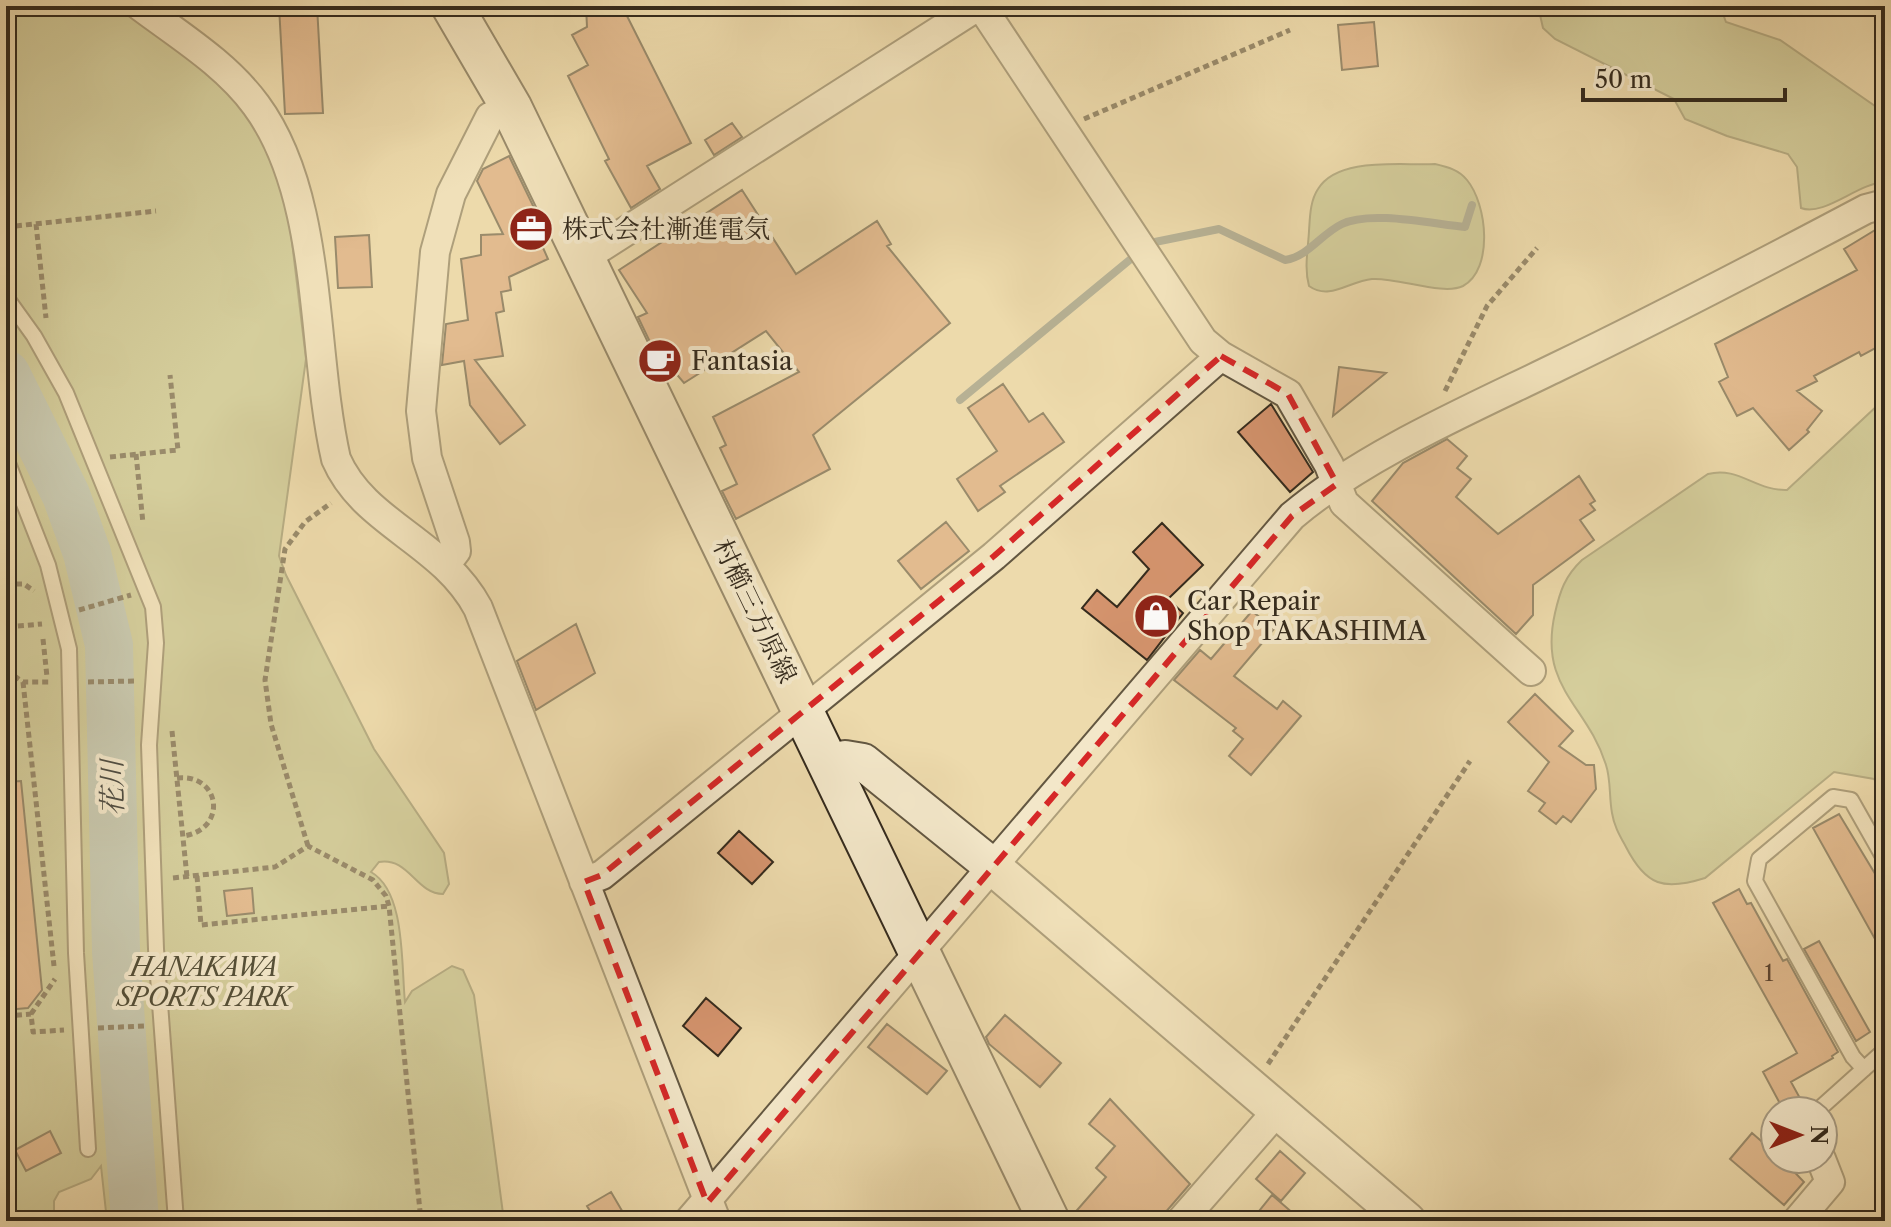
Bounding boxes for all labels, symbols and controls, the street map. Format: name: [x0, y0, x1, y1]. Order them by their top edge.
scale bar: [1583, 52, 1785, 102]
text: 50 m: [1595, 65, 1652, 94]
office icon: 株式会社漸進電気: [507, 205, 555, 253]
place label: 株式会社漸進電気: [562, 213, 770, 245]
cafe icon: Fantasia: [636, 337, 684, 385]
place label: Fantasia: [691, 345, 793, 377]
street label: 村櫛三方原線: [706, 534, 804, 688]
place label: Car Repair Shop TAKASHIMA: [1187, 585, 1427, 647]
shop icon: Car Repair Shop TAKASHIMA: [1132, 592, 1180, 640]
water label: 花川: [94, 757, 129, 816]
park label: HANAKAWA SPORTS PARK: [115, 951, 295, 1013]
house number: 1: [1764, 960, 1774, 987]
north arrow: [1759, 1095, 1839, 1175]
text: N: [1805, 1125, 1832, 1145]

